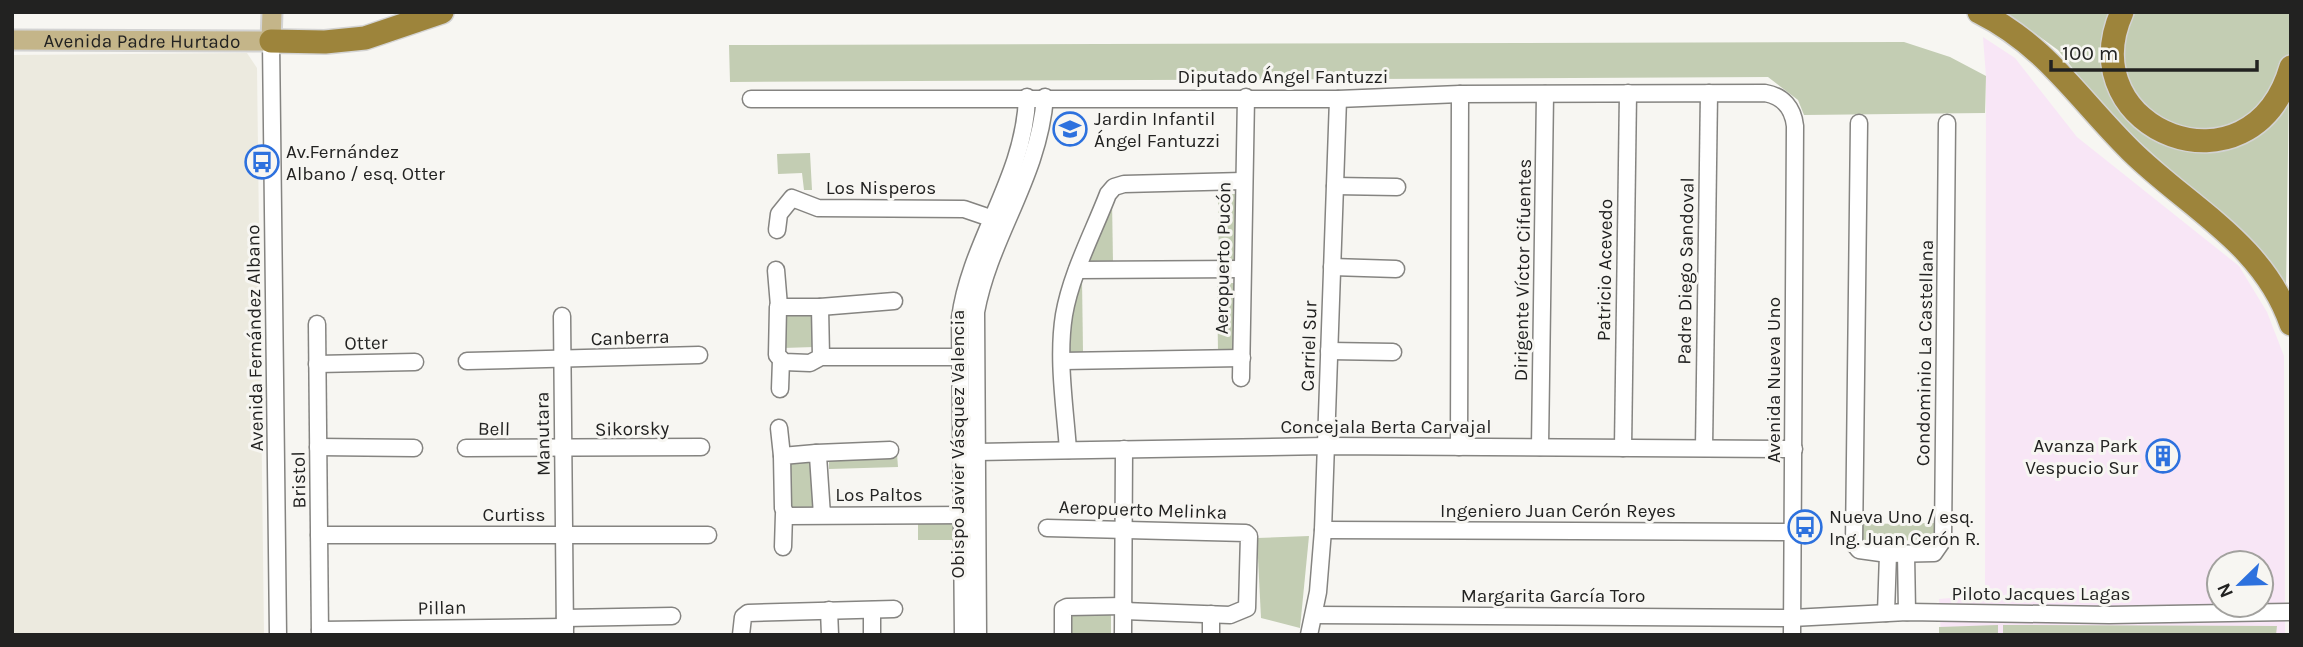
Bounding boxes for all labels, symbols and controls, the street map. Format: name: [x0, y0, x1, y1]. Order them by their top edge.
scale bar: [2051, 28, 2258, 72]
street label: Avenida Padre Hurtado: [43, 30, 241, 53]
text: 100 m: [2062, 41, 2119, 65]
street label: Diputado Ángel Fantuzzi: [1177, 65, 1389, 88]
place label: Jardin Infantil Ángel Fantuzzi: [1094, 108, 1220, 152]
school or university icon: Jardin Infantil Ángel Fantuzzi: [1051, 110, 1089, 148]
place label: Av.Fernández Albano / esq. Otter: [286, 141, 445, 185]
bus stop icon: Av.Fernández Albano / esq. Otter: [243, 143, 281, 181]
street label: Dirigente Víctor Cifuentes: [1510, 159, 1536, 381]
street label: Los Nisperos: [826, 177, 936, 199]
street label: Padre Diego Sandoval: [1673, 177, 1699, 365]
street label: Aeropuerto Pucón: [1211, 181, 1235, 335]
street label: Patricio Acevedo: [1593, 199, 1617, 341]
street label: Avenida Fernández Albano: [242, 224, 268, 452]
street label: Condominio La Castellana: [1912, 240, 1938, 466]
street label: Avenida Nueva Uno: [1763, 297, 1785, 463]
street label: Carriel Sur: [1296, 300, 1322, 392]
street label: Obispo Javier Vásquez Valencia: [947, 309, 969, 579]
street label: Canberra: [590, 326, 670, 350]
street label: Otter: [344, 332, 388, 354]
street label: Manutara: [531, 392, 555, 476]
street label: Concejala Berta Carvajal: [1280, 416, 1492, 438]
street label: Sikorsky: [595, 417, 670, 441]
street label: Bell: [478, 418, 510, 440]
place label: Avanza Park Vespucio Sur: [2025, 435, 2138, 479]
building icon: Avanza Park Vespucio Sur: [2144, 437, 2182, 475]
street label: Bristol: [288, 451, 310, 509]
street label: Los Paltos: [835, 484, 923, 506]
street label: Aeropuerto Melinka: [1058, 496, 1228, 524]
street label: Ingeniero Juan Cerón Reyes: [1440, 500, 1676, 522]
street label: Curtiss: [483, 504, 545, 526]
place label: Nueva Uno / esq. Ing. Juan Cerón R.: [1829, 506, 1980, 550]
bus stop icon: Nueva Uno / esq. Ing. Juan Cerón R.: [1786, 508, 1824, 546]
north arrow: [2205, 549, 2275, 619]
text: N: [2212, 580, 2238, 601]
street label: Piloto Jacques Lagas: [1951, 583, 2131, 605]
street label: Margarita García Toro: [1461, 585, 1645, 607]
street label: Pillan: [417, 597, 467, 619]

